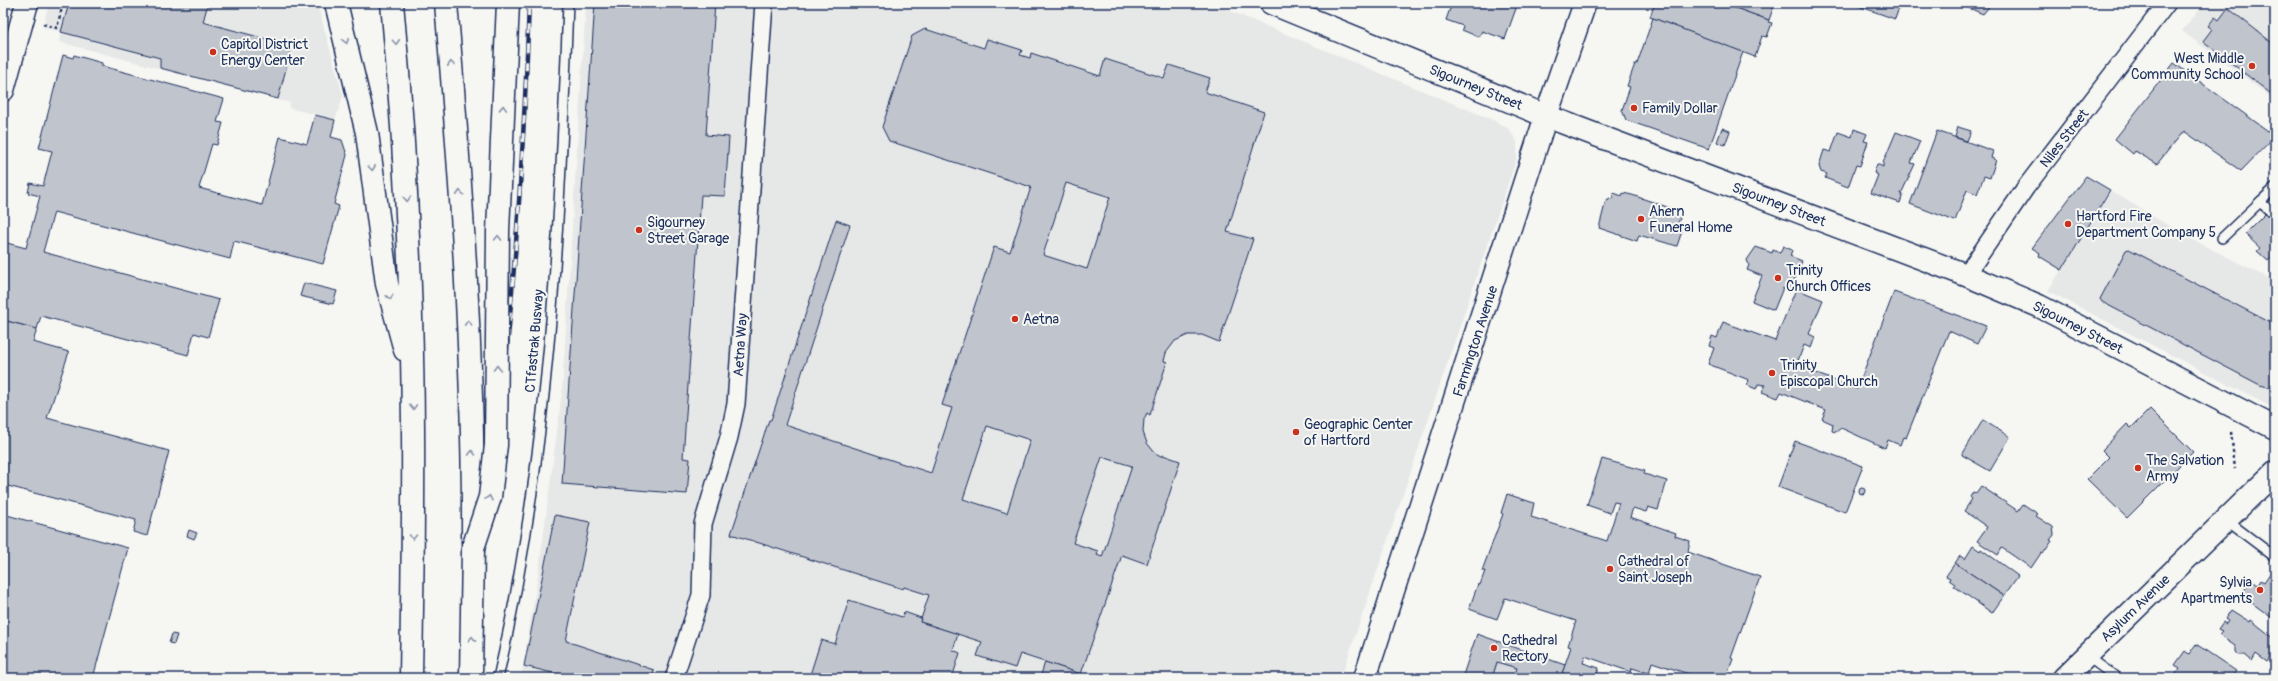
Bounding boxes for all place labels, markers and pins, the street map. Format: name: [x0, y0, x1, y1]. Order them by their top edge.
place label: Capitol District Energy Center: [221, 36, 309, 69]
marker: Capitol District Energy Center: [208, 47, 218, 57]
place label: West Middle Community School: [2131, 50, 2244, 83]
marker: West Middle Community School: [2247, 61, 2257, 71]
place label: Family Dollar: [1642, 100, 1718, 117]
marker: Family Dollar: [1629, 103, 1639, 113]
place label: Ahern Funeral Home: [1649, 203, 1733, 236]
place label: Hartford Fire Department Company 5: [2076, 208, 2216, 241]
place label: Sigourney Street Garage: [647, 214, 729, 247]
marker: Ahern Funeral Home: [1636, 214, 1646, 224]
marker: Hartford Fire Department Company 5: [2063, 219, 2073, 229]
marker: Sigourney Street Garage: [634, 225, 644, 235]
place label: Trinity Church Offices: [1786, 262, 1872, 295]
marker: Trinity Church Offices: [1773, 273, 1783, 283]
place label: Aetna: [1023, 311, 1059, 328]
marker: Aetna: [1010, 314, 1020, 324]
place label: Trinity Episcopal Church: [1780, 357, 1878, 390]
marker: Trinity Episcopal Church: [1767, 368, 1777, 378]
place label: Geographic Center of Hartford: [1304, 416, 1413, 449]
marker: Geographic Center of Hartford: [1291, 427, 1301, 437]
place label: The Salvation Army: [2146, 452, 2224, 485]
marker: The Salvation Army: [2133, 463, 2143, 473]
place label: Cathedral of Saint Joseph: [1618, 553, 1692, 586]
marker: Cathedral of Saint Joseph: [1605, 564, 1615, 574]
place label: Sylvia Apartments: [2180, 574, 2253, 607]
marker: Sylvia Apartments: [2255, 585, 2265, 595]
place label: Cathedral Rectory: [1502, 632, 1558, 665]
marker: Cathedral Rectory: [1489, 643, 1499, 653]

